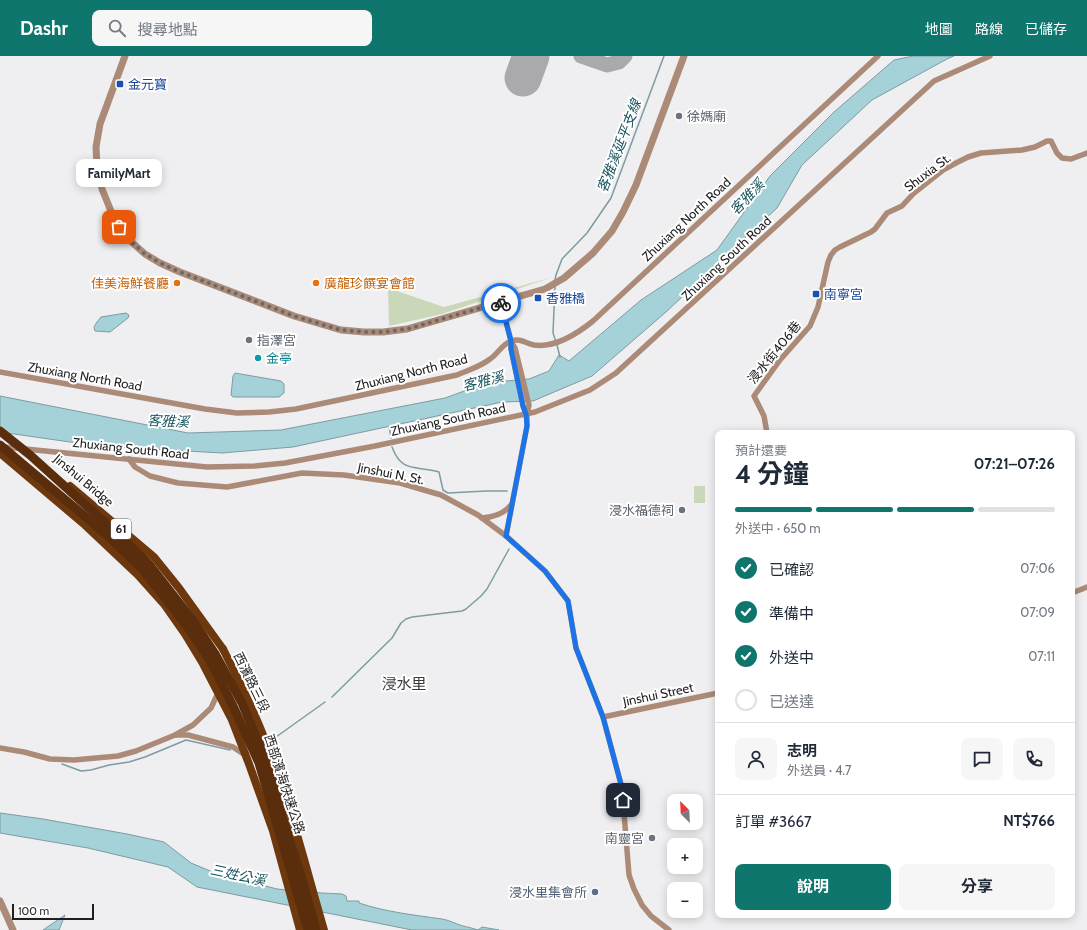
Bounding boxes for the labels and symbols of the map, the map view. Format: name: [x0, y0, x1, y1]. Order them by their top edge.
place label: 金元寶: [128, 76, 167, 92]
marker: 金元寶: [115, 79, 125, 89]
water label: 客雅溪延平支線: [593, 95, 646, 195]
place label: 徐媽廟: [687, 108, 726, 124]
marker: 徐媽廟: [674, 111, 684, 121]
street label: Shuxia St.: [901, 149, 954, 195]
callout: FamilyMart: [76, 159, 162, 187]
street label: Zhuxiang North Road: [638, 174, 734, 264]
water label: 客雅溪: [726, 174, 769, 218]
pin: [102, 210, 136, 244]
street label: Zhuxiang South Road: [678, 212, 774, 304]
place label: 佳美海鮮餐廳: [91, 275, 169, 291]
place label: 廣龍珍饌宴會館: [324, 275, 415, 291]
marker: 佳美海鮮餐廳: [172, 278, 182, 288]
marker: 廣龍珍饌宴會館: [311, 278, 321, 288]
courier: [481, 283, 521, 323]
place label: 南寧宮: [824, 286, 863, 302]
marker: 南寧宮: [811, 289, 821, 299]
place label: 香雅橋: [546, 290, 585, 306]
marker: 香雅橋: [533, 293, 543, 303]
street label: 浸水街406巷: [744, 317, 804, 387]
place label: 指澤宮: [257, 332, 296, 348]
marker: 指澤宮: [244, 335, 254, 345]
place label: 金亭: [266, 350, 292, 366]
street label: Zhuxiang North Road: [353, 350, 469, 394]
marker: 金亭: [253, 353, 263, 363]
street label: Zhuxiang North Road: [27, 358, 143, 394]
water label: 客雅溪: [460, 367, 507, 395]
street label: Zhuxiang South Road: [389, 399, 507, 439]
water label: 客雅溪: [147, 411, 191, 431]
street label: Zhuxiang South Road: [72, 434, 190, 462]
street label: Jinshui Bridge: [50, 450, 117, 510]
street label: Jinshui N. St.: [355, 459, 426, 487]
place label: 浸水福德祠: [609, 502, 674, 518]
marker: 浸水福德祠: [677, 505, 687, 515]
road number: 61: [111, 519, 131, 539]
street label: 西濱路三段: [231, 649, 273, 715]
district label: 浸水里: [381, 675, 427, 693]
street label: Jinshui Street: [620, 679, 695, 709]
street label: 西部濱海快速公路: [261, 732, 309, 836]
pin: [606, 783, 640, 817]
north arrow: [667, 794, 703, 830]
place label: 南靈宮: [605, 830, 644, 846]
marker: 南靈宮: [647, 833, 657, 843]
water label: 三姓公溪: [209, 860, 269, 890]
place label: 浸水里集會所: [509, 884, 587, 900]
marker: 浸水里集會所: [590, 887, 600, 897]
scale bar: [12, 902, 94, 921]

